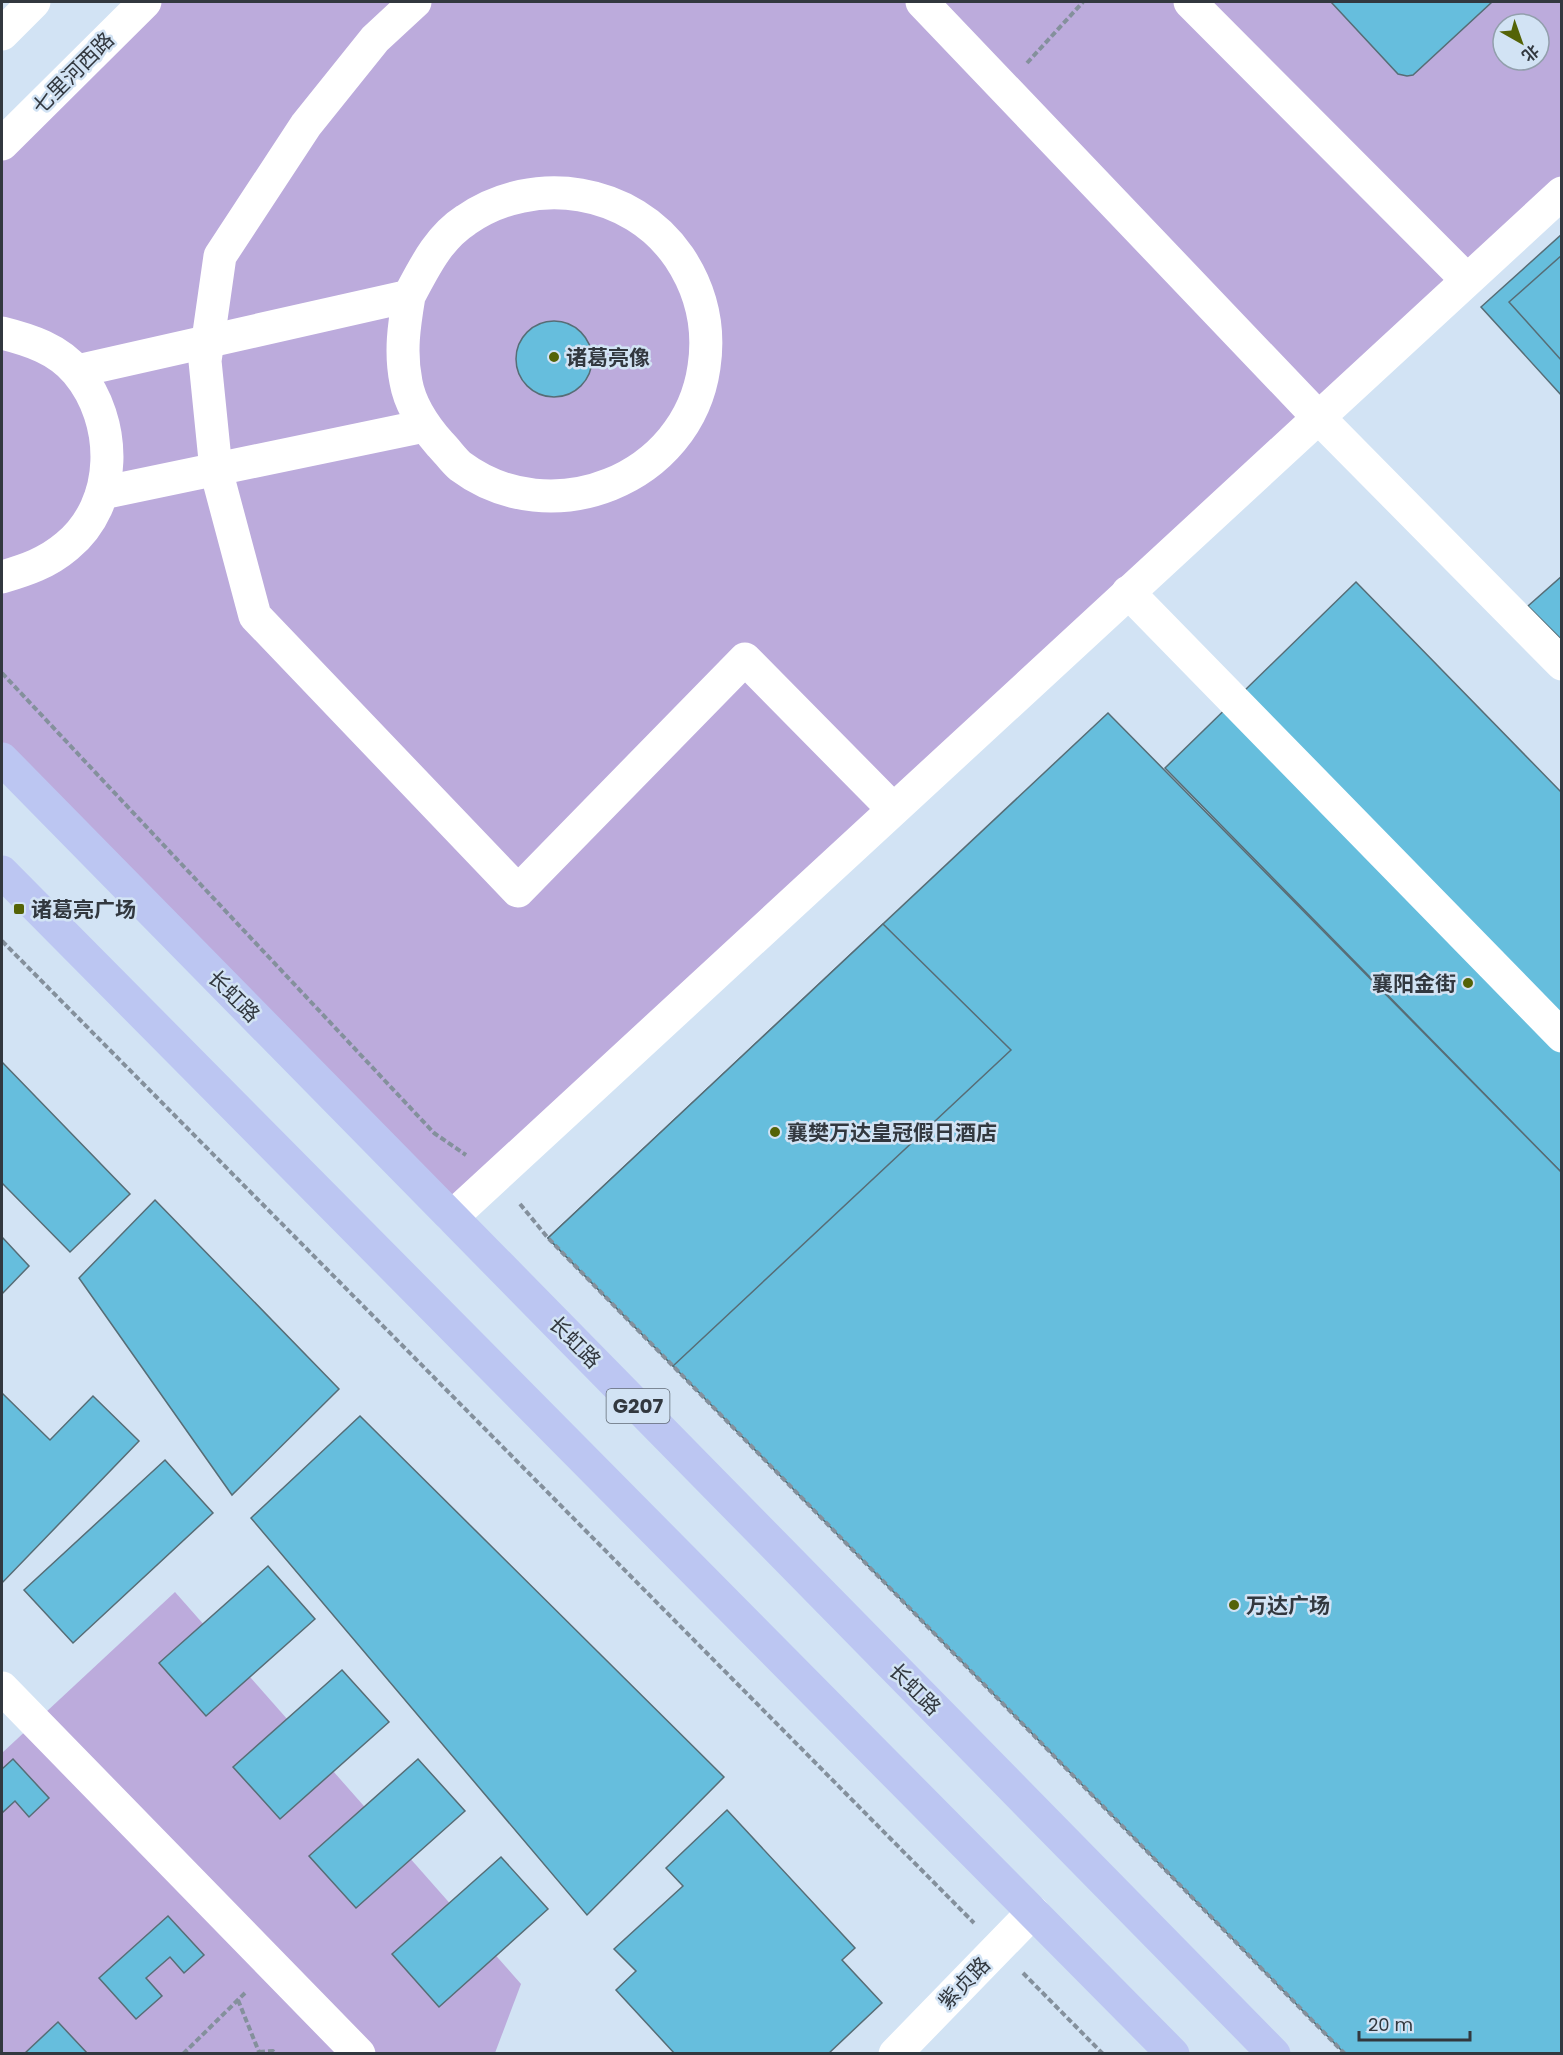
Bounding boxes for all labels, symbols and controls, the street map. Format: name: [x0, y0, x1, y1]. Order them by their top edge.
north arrow: [1491, 12, 1551, 72]
street label: 七里河西路: [26, 26, 120, 120]
text: 北: [1517, 39, 1544, 67]
place label: 诸葛亮像: [566, 343, 650, 372]
marker: 诸葛亮像: [547, 350, 561, 364]
place label: 诸葛亮广场: [31, 895, 136, 924]
marker: 诸葛亮广场: [12, 902, 26, 916]
street label: 长虹路: [201, 963, 267, 1029]
place label: 襄阳金街: [1372, 969, 1456, 998]
marker: 襄阳金街: [1461, 976, 1475, 990]
place label: 襄樊万达皇冠假日酒店: [787, 1118, 997, 1147]
marker: 襄樊万达皇冠假日酒店: [768, 1125, 782, 1139]
street label: 长虹路: [542, 1309, 608, 1375]
road number: G207: [606, 1389, 670, 1423]
place label: 万达广场: [1246, 1591, 1330, 1620]
marker: 万达广场: [1227, 1598, 1241, 1612]
street label: 长虹路: [882, 1656, 948, 1722]
street label: 紫贞路: [932, 1950, 996, 2016]
scale bar: [1359, 2004, 1470, 2042]
text: 20 m: [1368, 2012, 1413, 2037]

